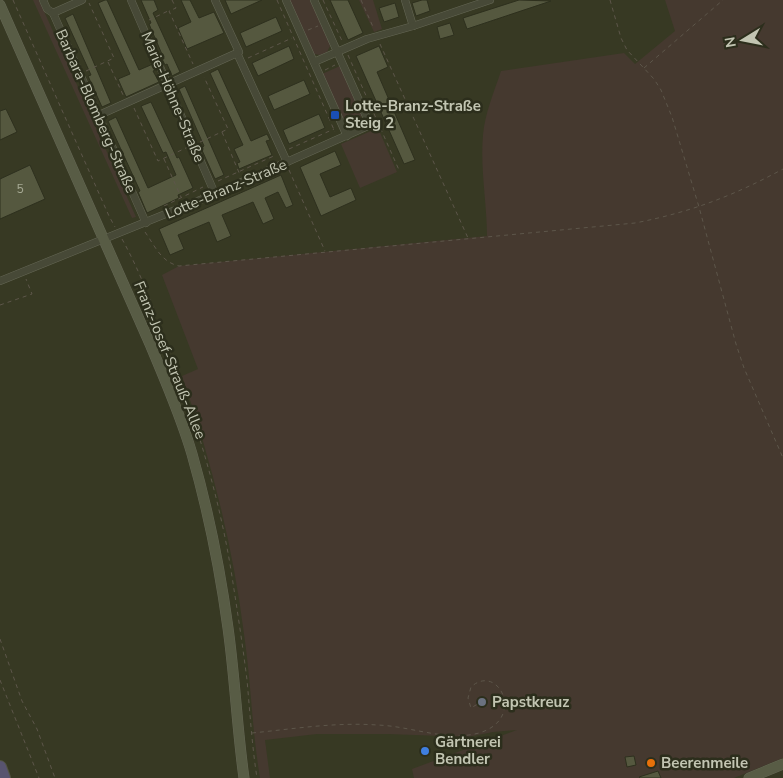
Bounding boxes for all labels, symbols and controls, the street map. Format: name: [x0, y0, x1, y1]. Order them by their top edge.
north arrow: [718, 15, 768, 65]
street label: Barbara-Blomberg-Straße: [51, 26, 141, 196]
street label: Marie-Höhne-Straße: [136, 29, 210, 165]
text: N: [720, 35, 741, 49]
place label: Lotte-Branz-Straße Steig 2: [345, 96, 481, 133]
marker: Lotte-Branz-Straße Steig 2: [329, 109, 341, 121]
street label: Lotte-Branz-Straße: [162, 154, 290, 224]
house number: 5: [16, 181, 24, 197]
street label: Franz-Josef-Strauß-Allee: [129, 278, 211, 442]
place label: Papstkreuz: [492, 692, 569, 712]
marker: Papstkreuz: [476, 696, 488, 708]
place label: Gärtnerei Bendler: [435, 732, 501, 769]
marker: Gärtnerei Bendler: [419, 745, 431, 757]
place label: Beerenmeile: [661, 753, 748, 773]
marker: Beerenmeile: [645, 757, 657, 769]

